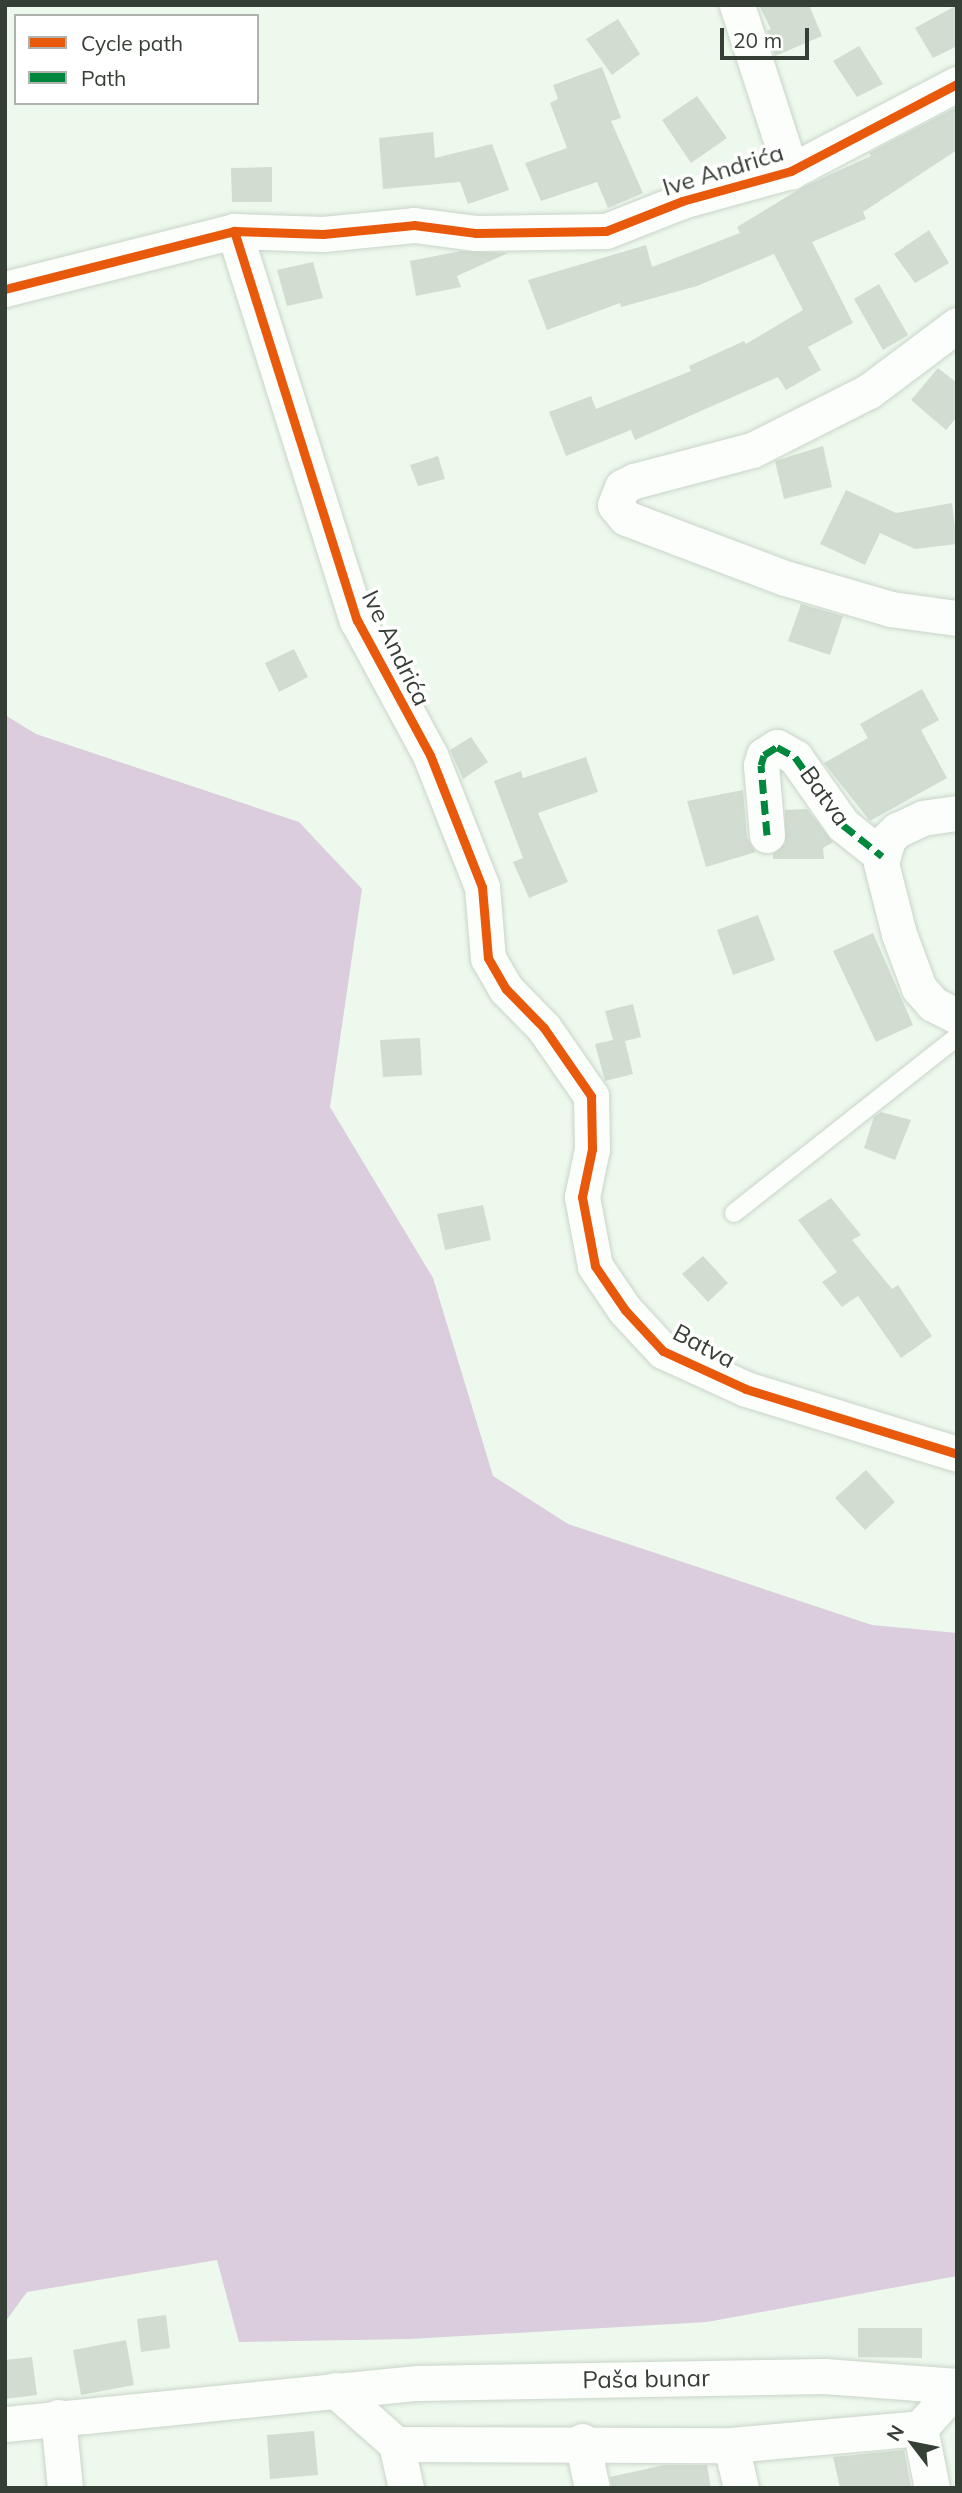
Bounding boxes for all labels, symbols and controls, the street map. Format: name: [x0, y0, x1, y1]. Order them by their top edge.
legend: [14, 14, 259, 105]
scale bar: [724, 14, 813, 58]
text: 20 m: [733, 27, 782, 53]
text: Cycle path: [81, 30, 183, 56]
text: Path: [81, 65, 126, 91]
street label: Ive Andrića: [659, 138, 787, 202]
street label: Ive Andrića: [356, 586, 436, 710]
street label: Batva: [794, 761, 856, 831]
street label: Batva: [668, 1318, 740, 1374]
street label: Paša bunar: [582, 2363, 710, 2395]
north arrow: [878, 2409, 948, 2479]
text: N: [881, 2420, 909, 2445]

